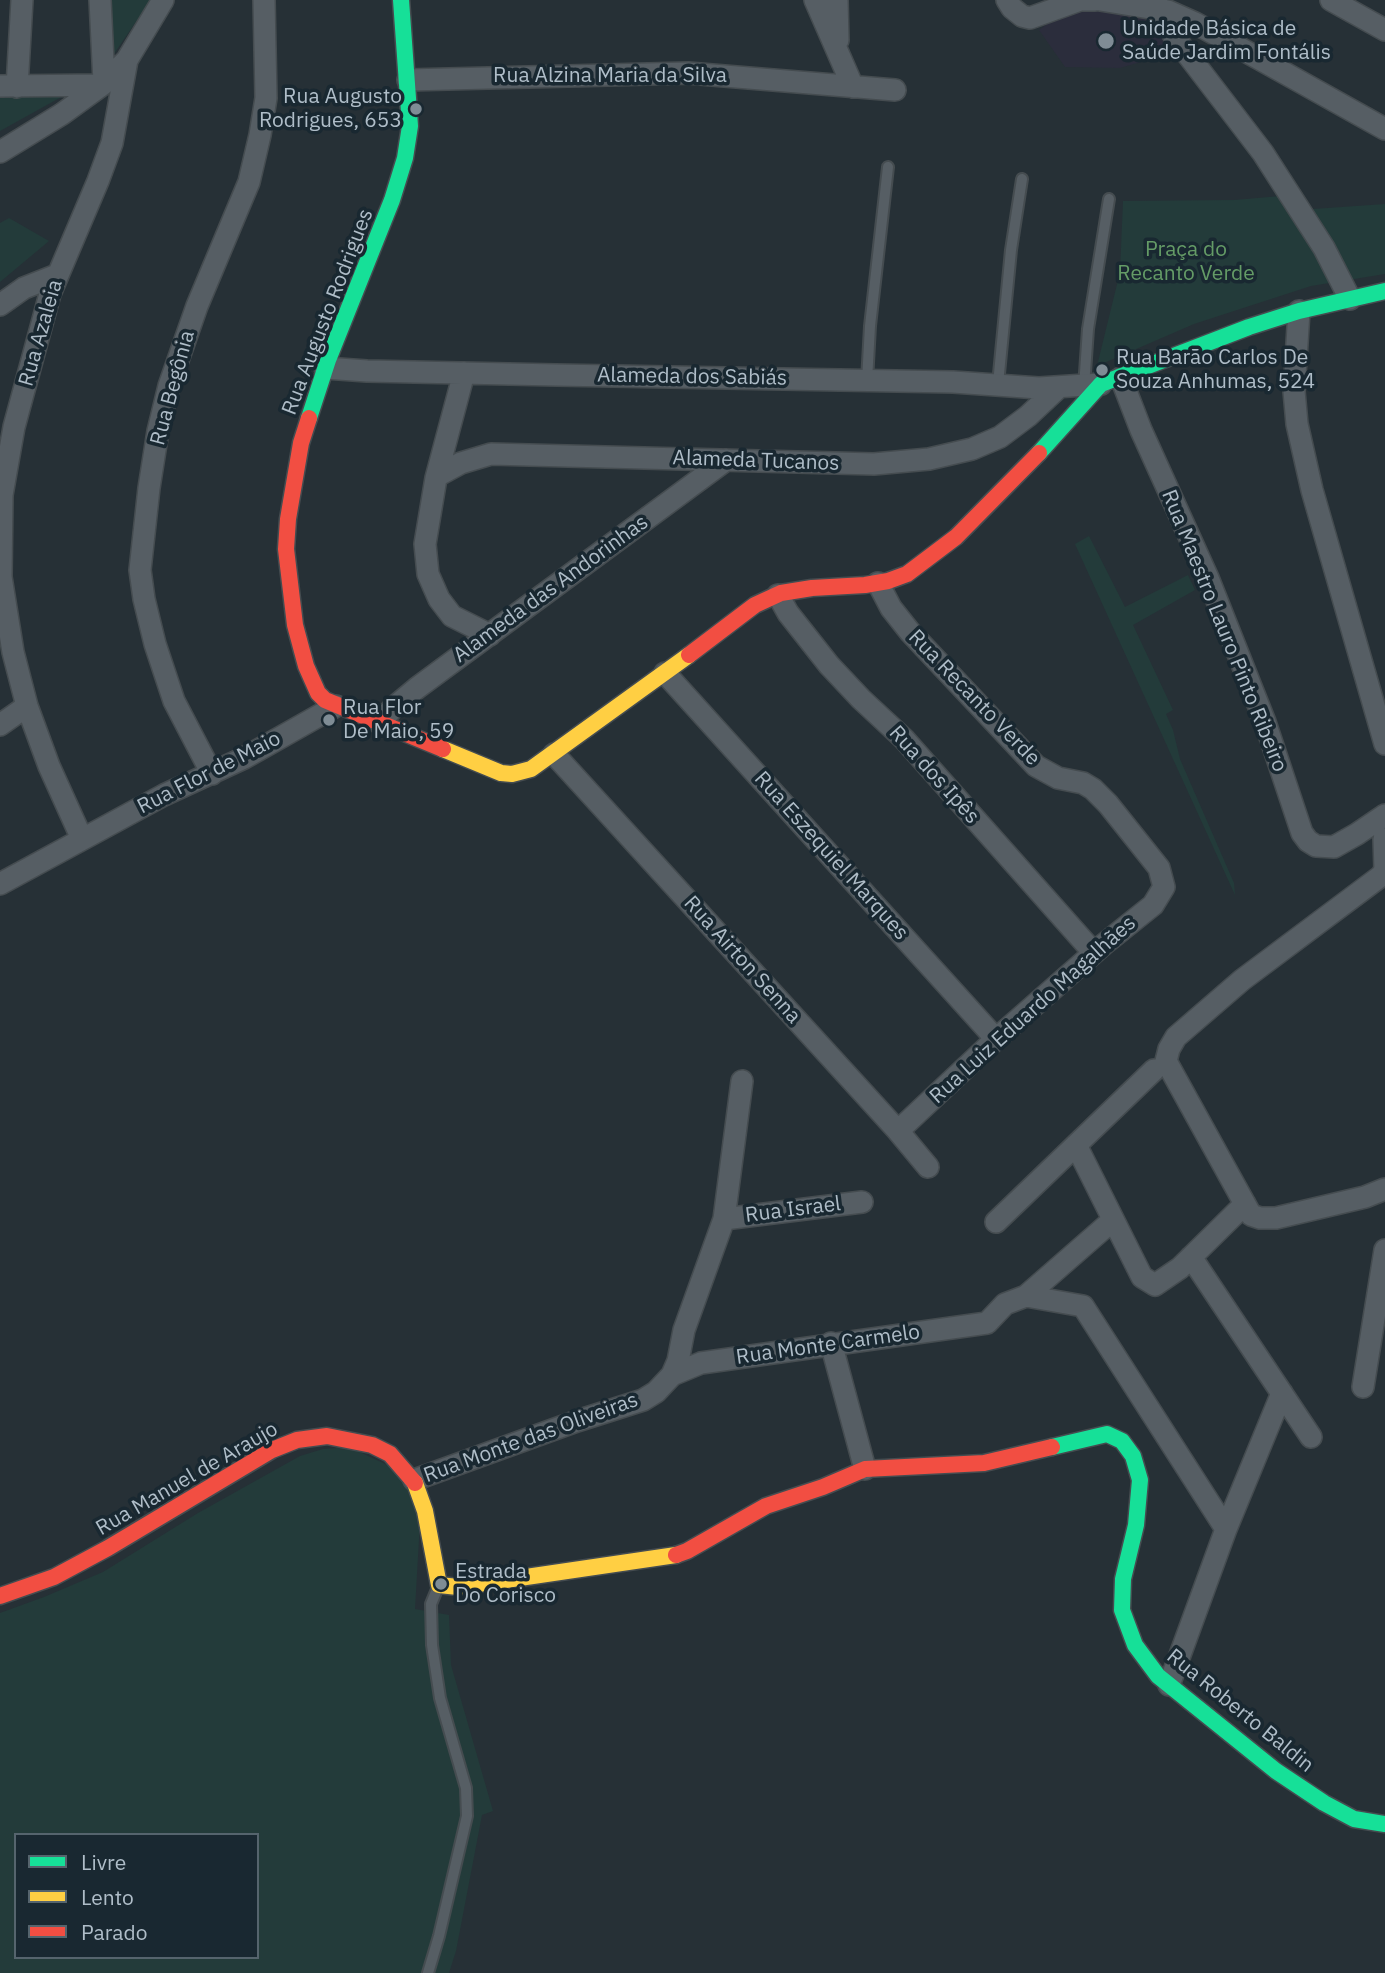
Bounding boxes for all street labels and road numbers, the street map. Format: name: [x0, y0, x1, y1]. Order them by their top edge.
street label: Rua Alzina Maria da Silva: [493, 63, 727, 89]
street label: Rua Augusto Rodrigues: [277, 205, 379, 419]
street label: Rua Azaleia: [14, 277, 68, 389]
street label: Rua Begônia: [146, 328, 200, 448]
street label: Alameda dos Sabiás: [597, 363, 787, 391]
street label: Alameda Tucanos: [672, 445, 840, 477]
street label: Rua Maestro Lauro Pinto Ribeiro: [1156, 486, 1292, 776]
street label: Alameda das Andorinhas: [449, 510, 653, 668]
street label: Rua Recanto Verde: [903, 625, 1045, 771]
street label: Rua dos Ipês: [883, 721, 985, 829]
street label: Rua Flor de Maio: [133, 726, 285, 820]
street label: Rua Eszequiel Marques: [749, 767, 913, 945]
street label: Rua Airton Senna: [678, 891, 806, 1029]
street label: Rua Luiz Eduardo Magalhães: [925, 911, 1141, 1109]
street label: Rua Israel: [744, 1192, 842, 1228]
street label: Rua Monte Carmelo: [734, 1320, 922, 1370]
street label: Rua Monte das Oliveiras: [420, 1387, 642, 1489]
street label: Rua Manuel de Araujo: [92, 1417, 282, 1541]
street label: Rua Roberto Baldin: [1161, 1644, 1319, 1778]

